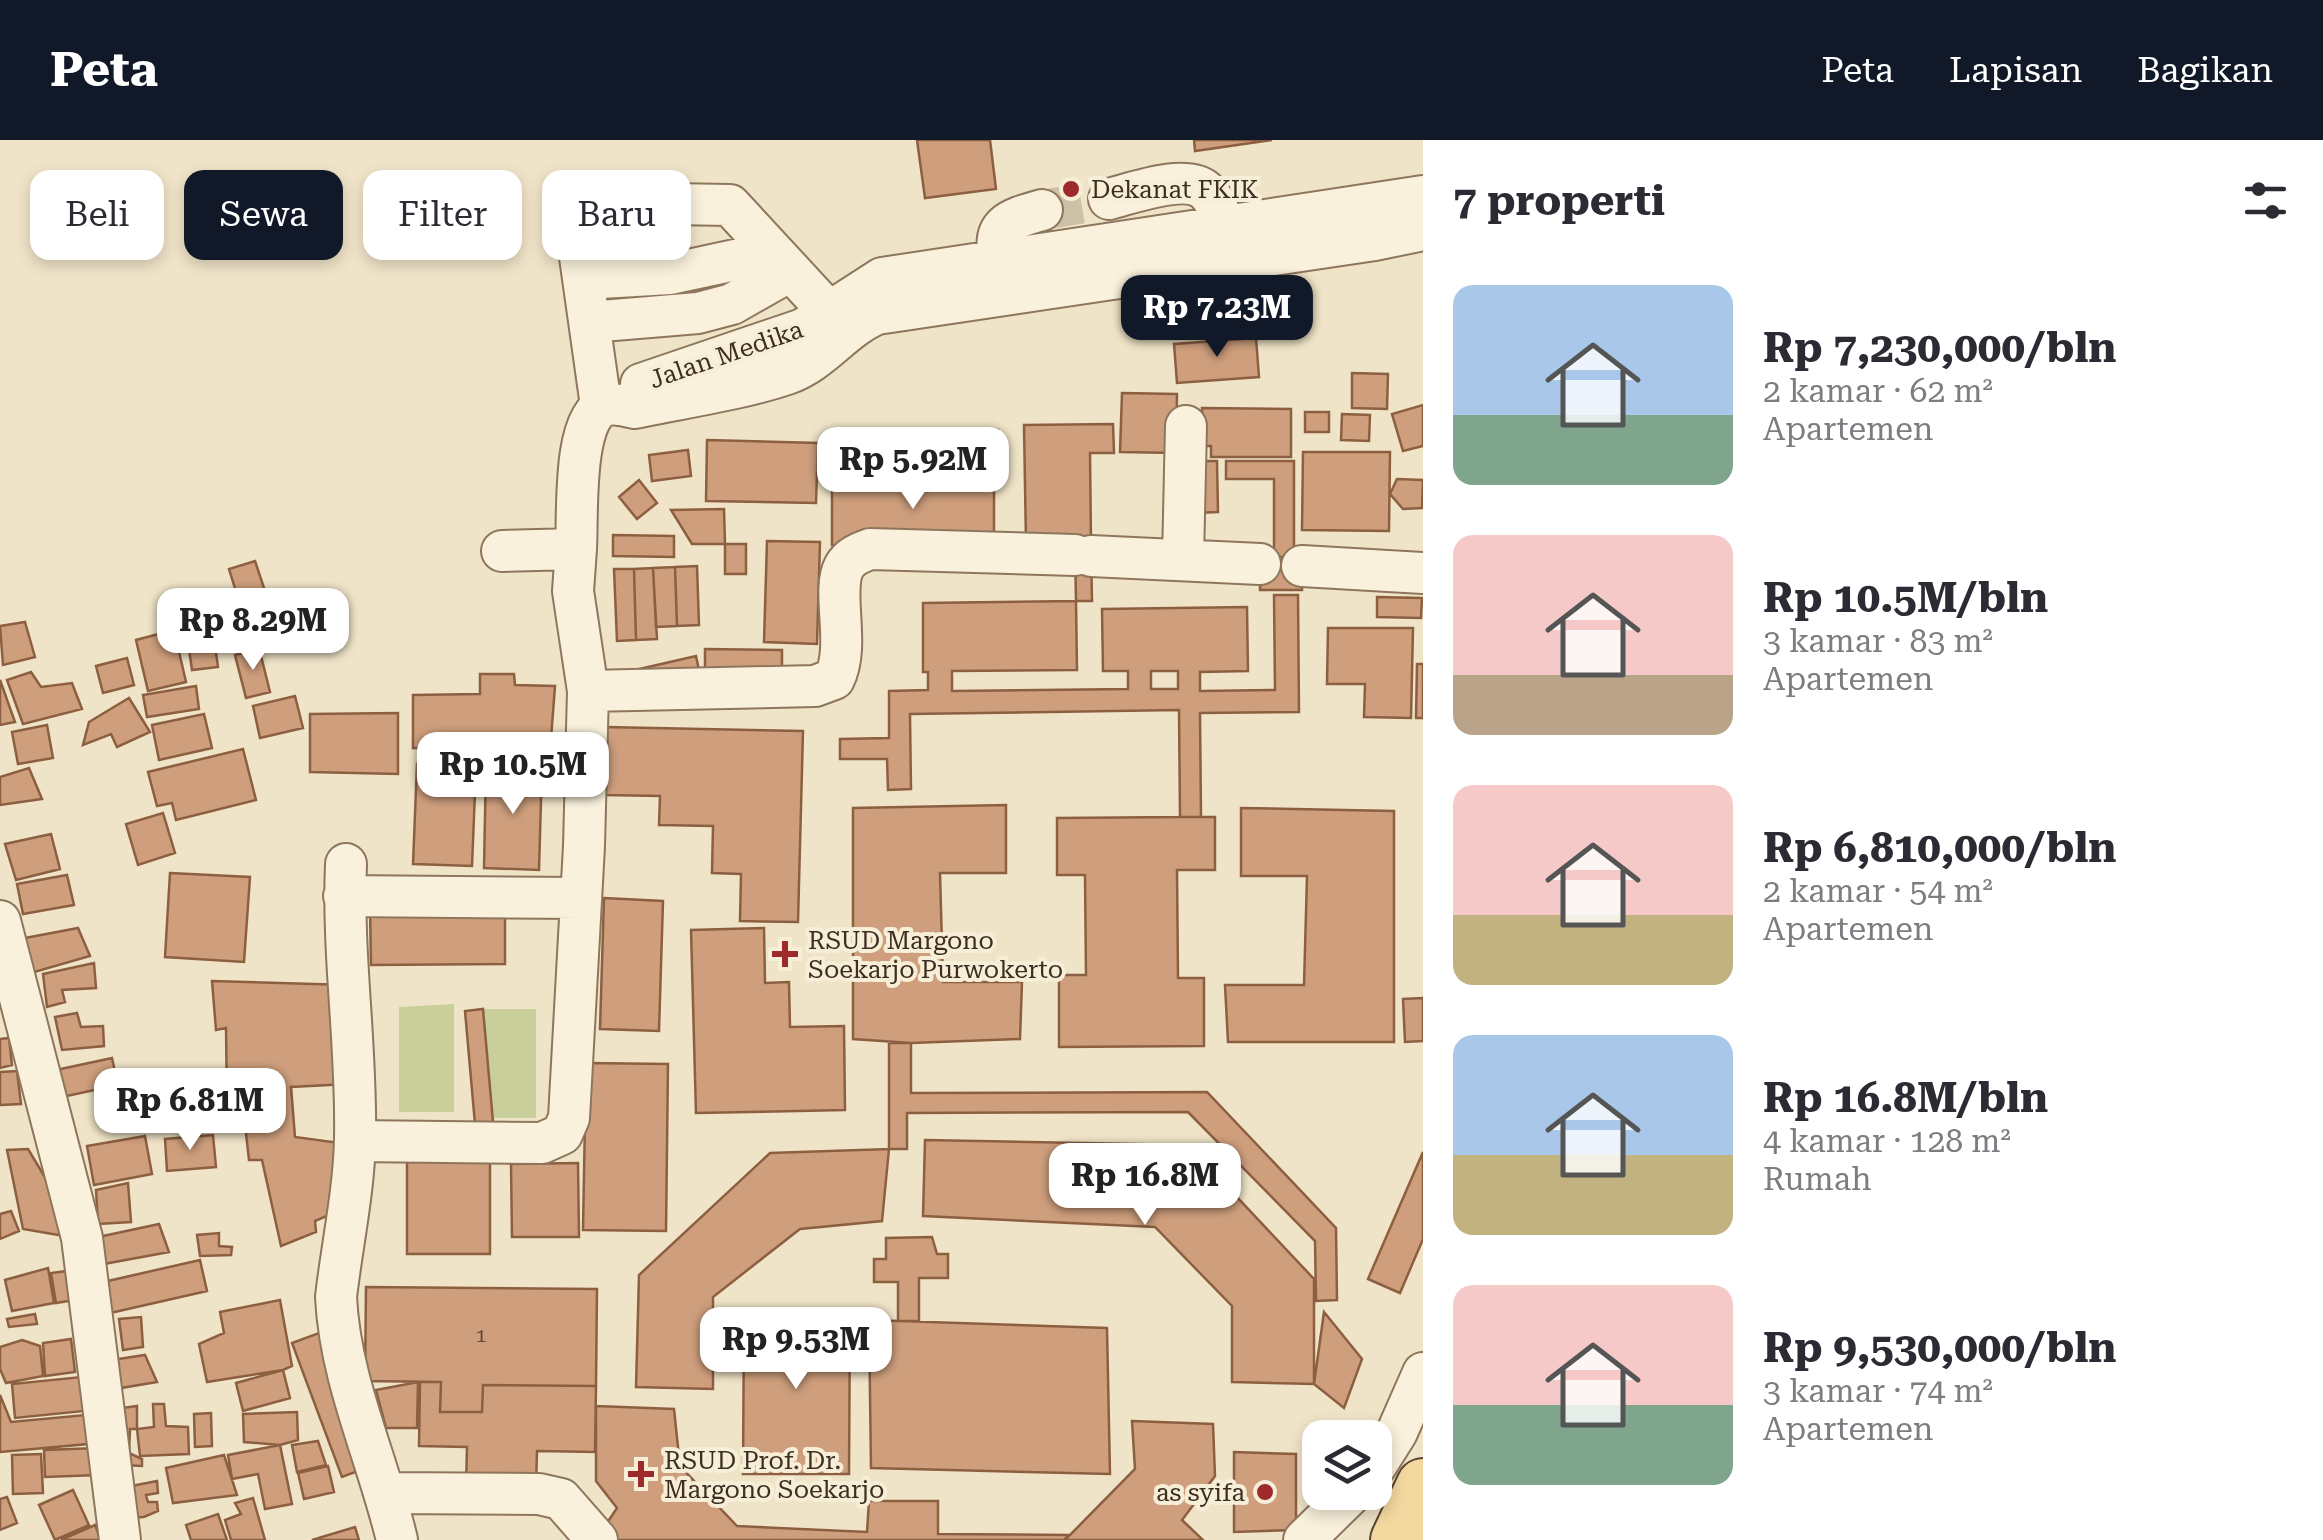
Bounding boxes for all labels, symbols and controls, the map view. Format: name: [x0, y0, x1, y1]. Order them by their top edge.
text: Peta: [50, 42, 158, 98]
text: Peta: [1821, 50, 1894, 91]
text: Lapisan: [1949, 50, 2082, 91]
text: Bagikan: [2137, 50, 2273, 91]
chip: Beli: [30, 170, 164, 260]
chip: Sewa: [184, 170, 343, 260]
chip: Filter: [363, 170, 522, 260]
chip: Baru: [542, 170, 691, 260]
icon: filters: [2238, 173, 2293, 228]
place label: Dekanat FKIK: [1091, 175, 1258, 204]
text: 7 properti: [1453, 176, 1665, 225]
marker: Dekanat FKIK: [1060, 178, 1082, 200]
pin: Rp 7.23M: [1114, 275, 1320, 360]
text: Rp 7.23M: [1143, 288, 1291, 326]
street label: Jalan Medika: [645, 314, 807, 394]
text: Rp 7,230,000/bln: [1763, 323, 2116, 372]
icon: home: [1533, 325, 1653, 445]
text: 2 kamar · 62 m²: [1763, 372, 1993, 410]
text: Apartemen: [1763, 410, 1933, 448]
pin: Rp 5.92M: [810, 427, 1016, 512]
text: Rp 5.92M: [839, 440, 987, 478]
text: Rp 10.5M/bln: [1763, 573, 2048, 622]
icon: home: [1533, 575, 1653, 695]
pin: Rp 8.29M: [150, 588, 356, 673]
text: Rp 8.29M: [179, 601, 327, 639]
text: 3 kamar · 83 m²: [1763, 622, 1993, 660]
text: Apartemen: [1763, 660, 1933, 698]
pin: Rp 10.5M: [410, 732, 616, 817]
text: Rp 10.5M: [439, 745, 587, 783]
text: Rp 6,810,000/bln: [1763, 823, 2116, 872]
icon: home: [1533, 825, 1653, 945]
text: 2 kamar · 54 m²: [1763, 872, 1993, 910]
text: Apartemen: [1763, 910, 1933, 948]
place label: RSUD Margono Soekarjo Purwokerto: [808, 926, 1063, 984]
marker: RSUD Margono Soekarjo Purwokerto: [772, 941, 798, 967]
pin: Rp 6.81M: [87, 1068, 293, 1153]
text: Rp 16.8M/bln: [1763, 1073, 2048, 1122]
icon: home: [1533, 1075, 1653, 1195]
text: Rp 6.81M: [116, 1081, 264, 1119]
text: 4 kamar · 128 m²: [1763, 1122, 2011, 1160]
pin: Rp 16.8M: [1042, 1143, 1248, 1228]
text: Rp 16.8M: [1071, 1156, 1219, 1194]
text: Rumah: [1763, 1160, 1872, 1198]
pin: Rp 9.53M: [693, 1307, 899, 1392]
text: Rp 9.53M: [722, 1320, 870, 1358]
house number: 1: [475, 1323, 487, 1347]
text: Rp 9,530,000/bln: [1763, 1323, 2116, 1372]
icon: home: [1533, 1325, 1653, 1445]
text: 3 kamar · 74 m²: [1763, 1372, 1993, 1410]
text: Apartemen: [1763, 1410, 1933, 1448]
map controls: [1302, 1420, 1392, 1510]
button: layers: [1302, 1420, 1392, 1510]
place label: RSUD Prof. Dr. Margono Soekarjo: [664, 1446, 884, 1504]
marker: RSUD Prof. Dr. Margono Soekarjo: [628, 1461, 654, 1487]
place label: as syifa: [1156, 1478, 1245, 1507]
marker: as syifa: [1254, 1481, 1276, 1503]

